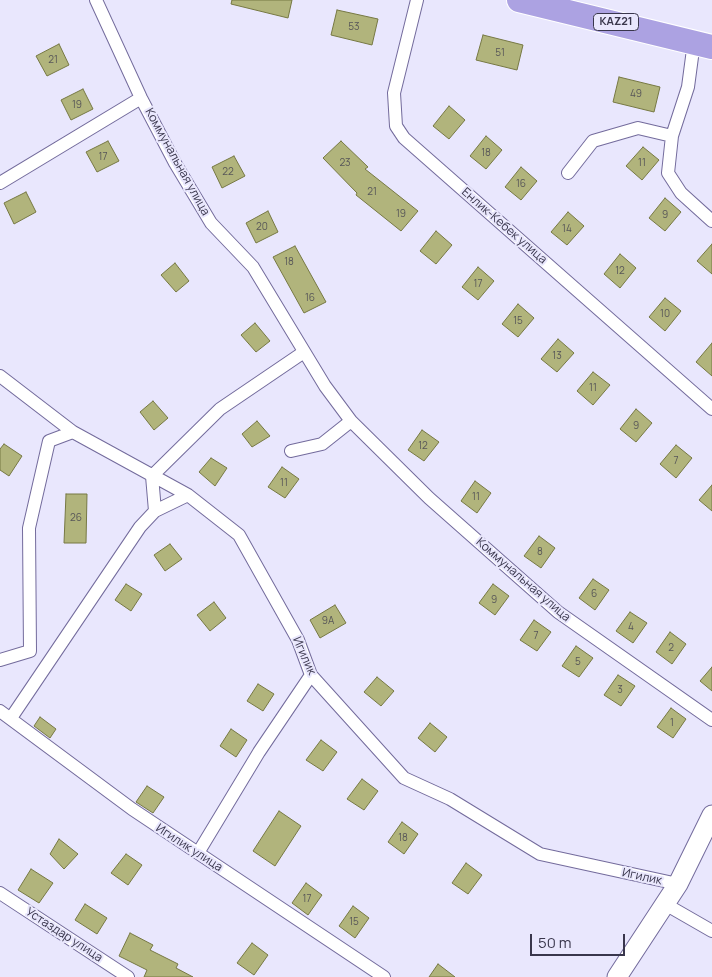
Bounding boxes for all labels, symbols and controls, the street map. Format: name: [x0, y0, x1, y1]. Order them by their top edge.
road number: KAZ21: [594, 14, 638, 31]
house number: 53: [348, 21, 360, 33]
house number: 51: [495, 47, 505, 59]
house number: 21: [48, 54, 58, 66]
house number: 49: [630, 88, 642, 100]
house number: 19: [72, 99, 82, 111]
street label: Коммунальная улица: [142, 106, 212, 218]
house number: 18: [481, 147, 491, 159]
house number: 17: [99, 151, 107, 163]
house number: 23: [339, 157, 351, 169]
house number: 11: [638, 157, 646, 169]
house number: 22: [222, 166, 234, 178]
house number: 16: [516, 178, 526, 190]
street label: Енлик-Кебек улица: [458, 185, 550, 267]
house number: 21: [367, 186, 377, 198]
house number: 19: [396, 208, 406, 220]
house number: 9: [662, 209, 668, 221]
house number: 20: [256, 221, 268, 233]
house number: 14: [562, 223, 572, 235]
house number: 18: [284, 256, 294, 268]
house number: 12: [615, 265, 625, 277]
house number: 17: [474, 278, 482, 290]
house number: 16: [305, 292, 315, 304]
house number: 10: [660, 308, 670, 320]
house number: 15: [513, 315, 523, 327]
house number: 13: [552, 350, 562, 362]
house number: 11: [589, 382, 597, 394]
house number: 9: [633, 420, 639, 432]
house number: 12: [418, 440, 428, 452]
house number: 7: [673, 455, 679, 467]
house number: 11: [280, 477, 288, 489]
house number: 11: [472, 491, 480, 503]
house number: 26: [70, 512, 82, 524]
street label: Коммунальная улица: [473, 535, 573, 625]
house number: 8: [537, 546, 543, 558]
house number: 6: [591, 588, 597, 600]
house number: 9: [491, 594, 497, 606]
house number: 9А: [322, 615, 334, 627]
house number: 4: [628, 621, 634, 633]
house number: 7: [533, 630, 539, 642]
street label: Игилик: [289, 635, 319, 677]
house number: 2: [668, 642, 674, 654]
house number: 5: [575, 656, 581, 668]
house number: 3: [617, 684, 623, 696]
house number: 1: [670, 717, 674, 729]
street label: Игилик улица: [153, 821, 225, 875]
house number: 18: [398, 832, 408, 844]
street label: Игилик: [621, 866, 663, 888]
house number: 17: [303, 893, 311, 905]
street label: Устаздар улица: [23, 905, 105, 965]
house number: 15: [349, 916, 359, 928]
scale bar: [532, 924, 627, 956]
text: 50 m: [538, 932, 572, 953]

